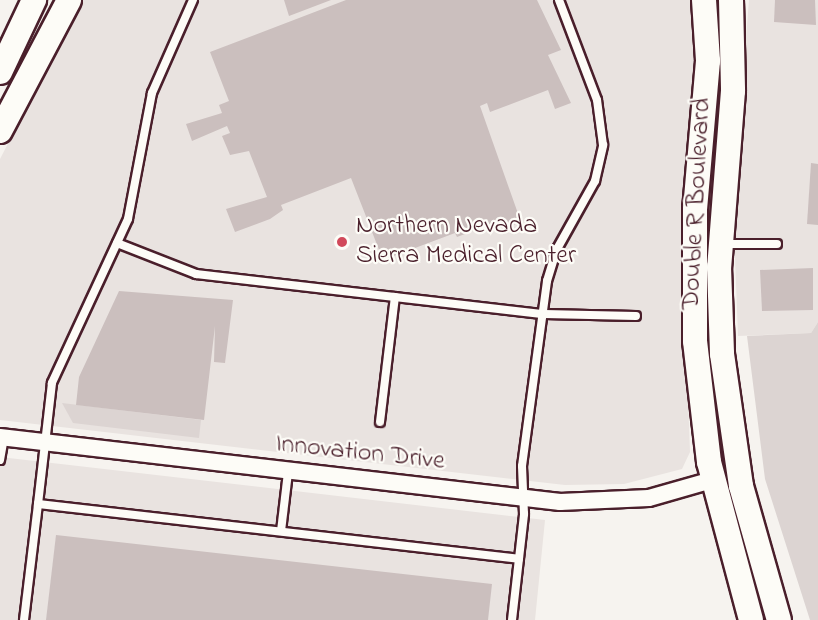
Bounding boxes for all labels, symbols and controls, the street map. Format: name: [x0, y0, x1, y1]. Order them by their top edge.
street label: Double R Boulevard: [677, 97, 719, 311]
place label: Northern Nevada Sierra Medical Center: [356, 211, 576, 272]
marker: Northern Nevada Sierra Medical Center: [333, 233, 351, 251]
street label: Innovation Drive: [274, 430, 446, 478]

